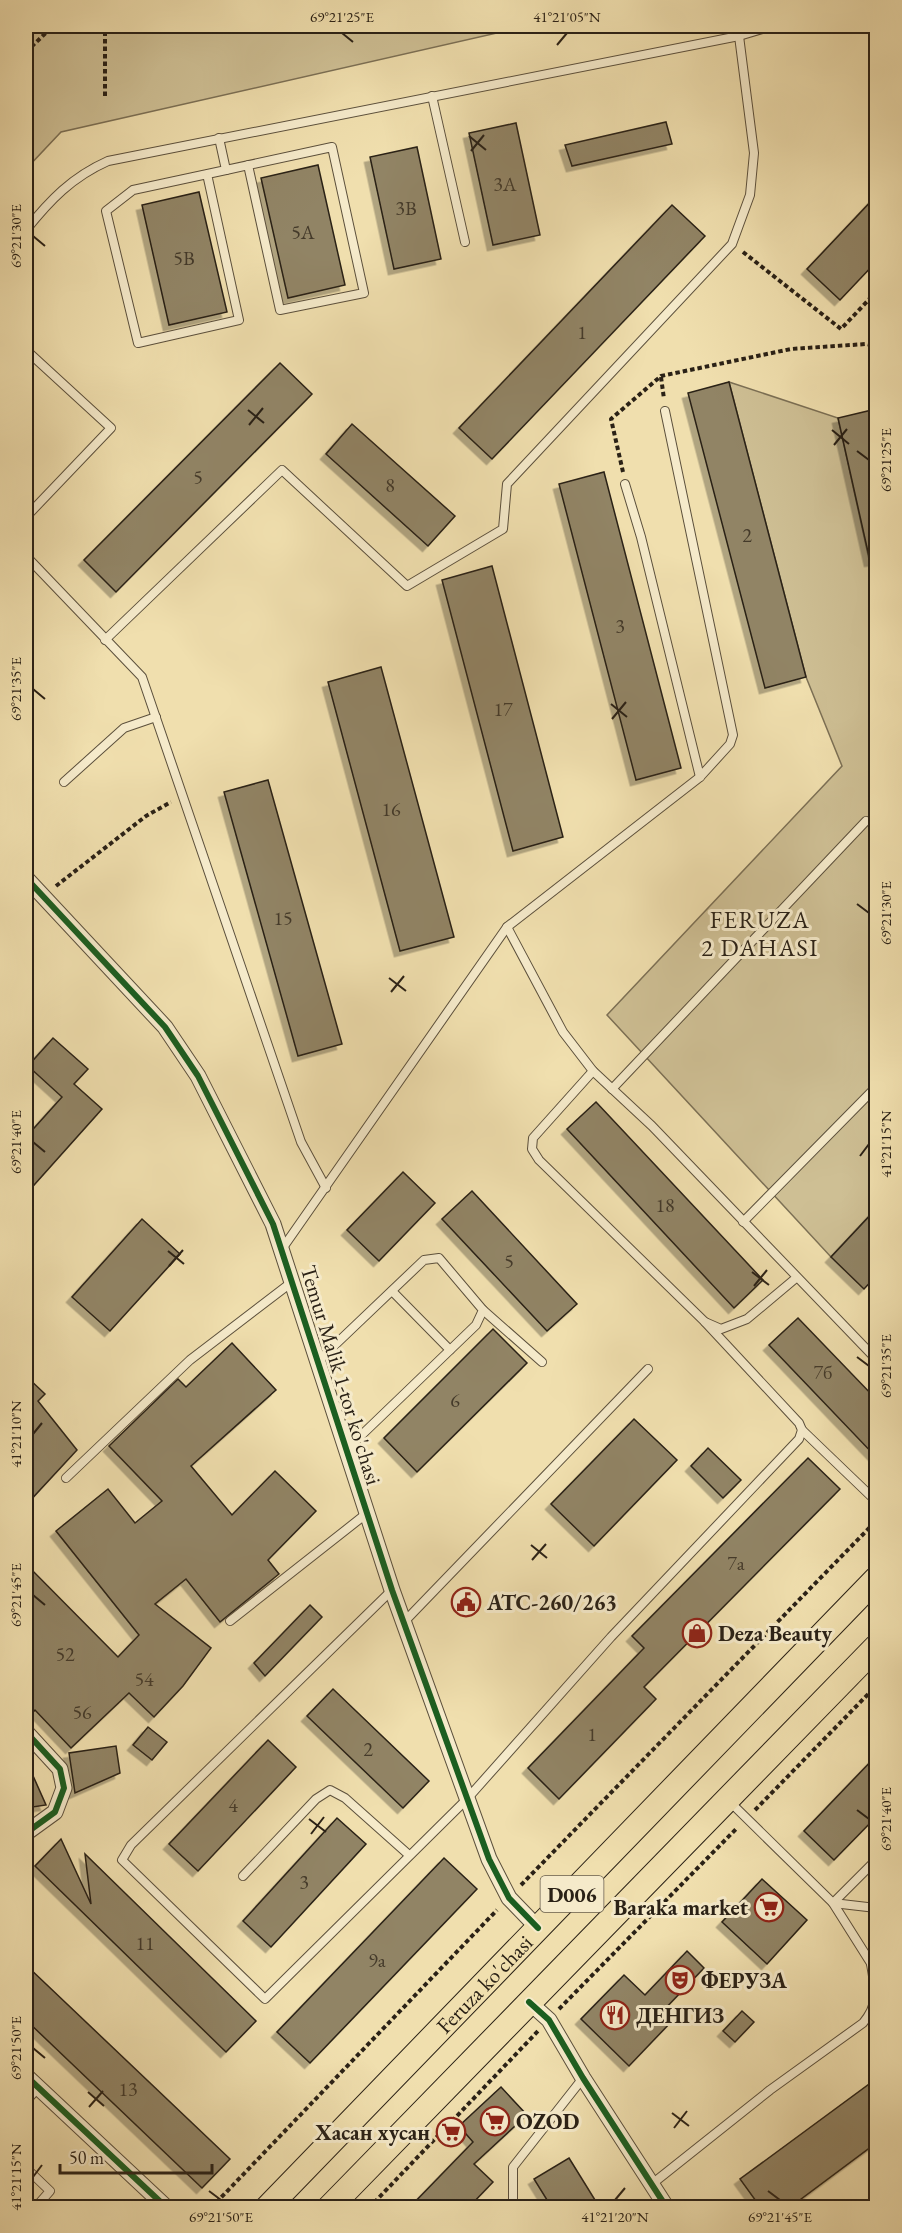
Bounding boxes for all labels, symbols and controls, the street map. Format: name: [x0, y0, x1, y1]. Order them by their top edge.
text: 69°21'25"E: [310, 7, 375, 26]
text: 41°21'05"N: [533, 7, 601, 26]
house number: 3A: [493, 171, 517, 197]
house number: 3B: [395, 195, 417, 221]
text: 69°21'30"E: [6, 203, 25, 268]
house number: 5A: [291, 219, 315, 245]
house number: 5B: [173, 245, 195, 271]
house number: 1: [577, 319, 587, 345]
text: 69°21'25"E: [876, 427, 895, 492]
house number: 5: [193, 464, 203, 490]
house number: 8: [385, 472, 395, 498]
house number: 2: [742, 522, 752, 548]
house number: 3: [615, 613, 625, 639]
text: 69°21'35"E: [6, 656, 25, 721]
house number: 17: [493, 696, 513, 722]
house number: 16: [381, 796, 401, 822]
text: 69°21'30"E: [876, 880, 895, 945]
district label: FERUZA 2 DAHASI: [701, 904, 819, 963]
house number: 15: [273, 905, 293, 931]
text: 69°21'40"E: [6, 1109, 25, 1174]
text: 41°21'15"N: [876, 1110, 895, 1178]
house number: 18: [655, 1192, 675, 1218]
house number: 5: [504, 1248, 514, 1274]
street label: Temur Malik 1-tor ko'chasi: [294, 1262, 388, 1488]
text: 69°21'35"E: [876, 1333, 895, 1398]
house number: 7б: [813, 1359, 833, 1385]
house number: 6: [450, 1387, 460, 1413]
text: 41°21'10"N: [6, 1400, 25, 1468]
house number: 7а: [727, 1550, 745, 1576]
text: 69°21'45"E: [6, 1562, 25, 1627]
public building icon: АТС-260/263: [450, 1586, 482, 1618]
place label: АТС-260/263: [486, 1588, 617, 1617]
shop icon: Deza Beauty: [681, 1617, 713, 1649]
place label: Deza Beauty: [718, 1619, 832, 1648]
house number: 52: [55, 1641, 75, 1667]
house number: 54: [134, 1666, 154, 1692]
house number: 56: [72, 1699, 92, 1725]
house number: 1: [587, 1721, 597, 1747]
house number: 2: [363, 1736, 373, 1762]
text: 69°21'40"E: [876, 1786, 895, 1851]
house number: 4: [228, 1792, 238, 1818]
house number: 3: [299, 1869, 309, 1895]
road number: D006: [540, 1876, 604, 1912]
supermarket icon: Baraka market: [753, 1891, 785, 1923]
place label: Baraka market: [614, 1893, 749, 1922]
street label: Feruza ko'chasi: [429, 1928, 539, 2040]
house number: 11: [135, 1930, 155, 1956]
house number: 9a: [368, 1947, 386, 1973]
theatre icon: ФЕРУЗА: [664, 1964, 696, 1996]
place label: ФЕРУЗА: [701, 1966, 787, 1995]
restaurant icon: ДЕНГИЗ: [599, 1999, 631, 2031]
place label: ДЕНГИЗ: [636, 2001, 724, 2030]
text: 69°21'50"E: [6, 2015, 25, 2080]
house number: 13: [118, 2076, 138, 2102]
supermarket icon: OZOD: [479, 2105, 511, 2137]
place label: OZOD: [516, 2107, 580, 2136]
supermarket icon: Хасан хусан: [435, 2116, 467, 2148]
place label: Хасан хусан: [314, 2118, 430, 2147]
scale bar: [60, 2137, 212, 2175]
text: 41°21'15"N: [6, 2143, 25, 2211]
text: 50 m: [69, 2146, 104, 2169]
text: 69°21'50"E: [189, 2207, 254, 2226]
text: 41°21'20"N: [581, 2207, 649, 2226]
text: 69°21'45"E: [748, 2207, 813, 2226]

